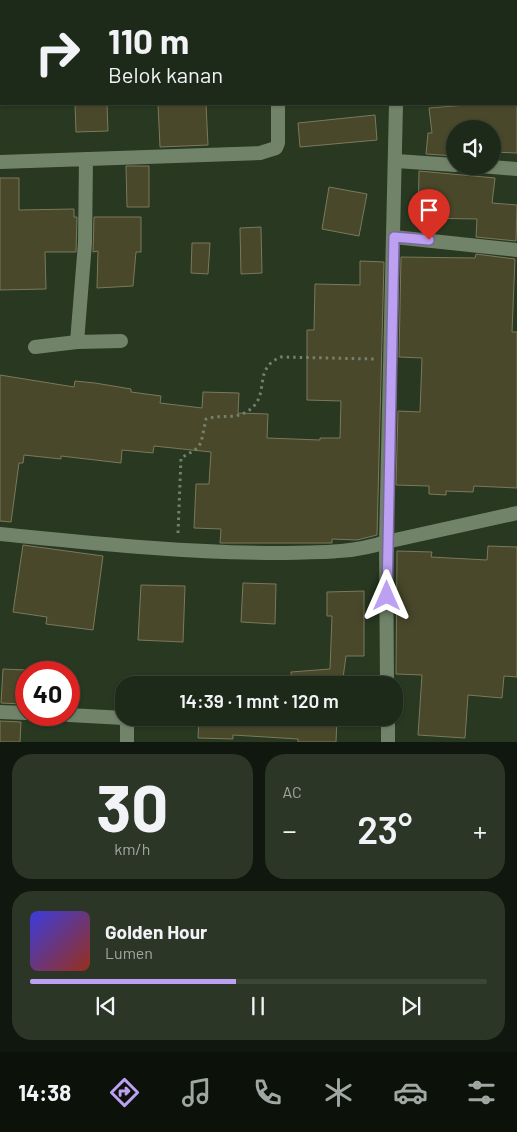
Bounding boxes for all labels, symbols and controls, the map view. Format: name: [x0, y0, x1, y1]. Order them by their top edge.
text: 110 m: [108, 19, 189, 61]
icon: right: [25, 20, 90, 85]
text: Belok kanan: [108, 61, 223, 87]
map controls: [446, 120, 501, 175]
button: sound: [446, 120, 501, 175]
pin: [408, 189, 450, 240]
icon: arrive: [415, 196, 443, 224]
position arrow: [360, 569, 412, 621]
speed limit sign: 40: [15, 661, 80, 726]
text: 14:39 · 1 mnt · 120 m: [179, 689, 339, 712]
text: 30: [96, 767, 168, 845]
text: AC: [283, 782, 302, 801]
text: 23°: [357, 806, 412, 852]
text: −: [283, 813, 297, 847]
text: +: [473, 813, 487, 847]
text: km/h: [114, 839, 150, 858]
text: Golden Hour: [105, 920, 207, 943]
text: Lumen: [105, 943, 153, 962]
icon: previous: [92, 992, 120, 1020]
icon: pause: [244, 992, 272, 1020]
icon: next: [397, 992, 425, 1020]
icon: directions: [107, 1075, 142, 1110]
icon: music: [179, 1075, 214, 1110]
icon: phone: [250, 1075, 285, 1110]
icon: climate: [321, 1075, 356, 1110]
icon: car: [393, 1075, 428, 1110]
icon: filters: [464, 1075, 499, 1110]
text: 14:38: [18, 1079, 71, 1105]

